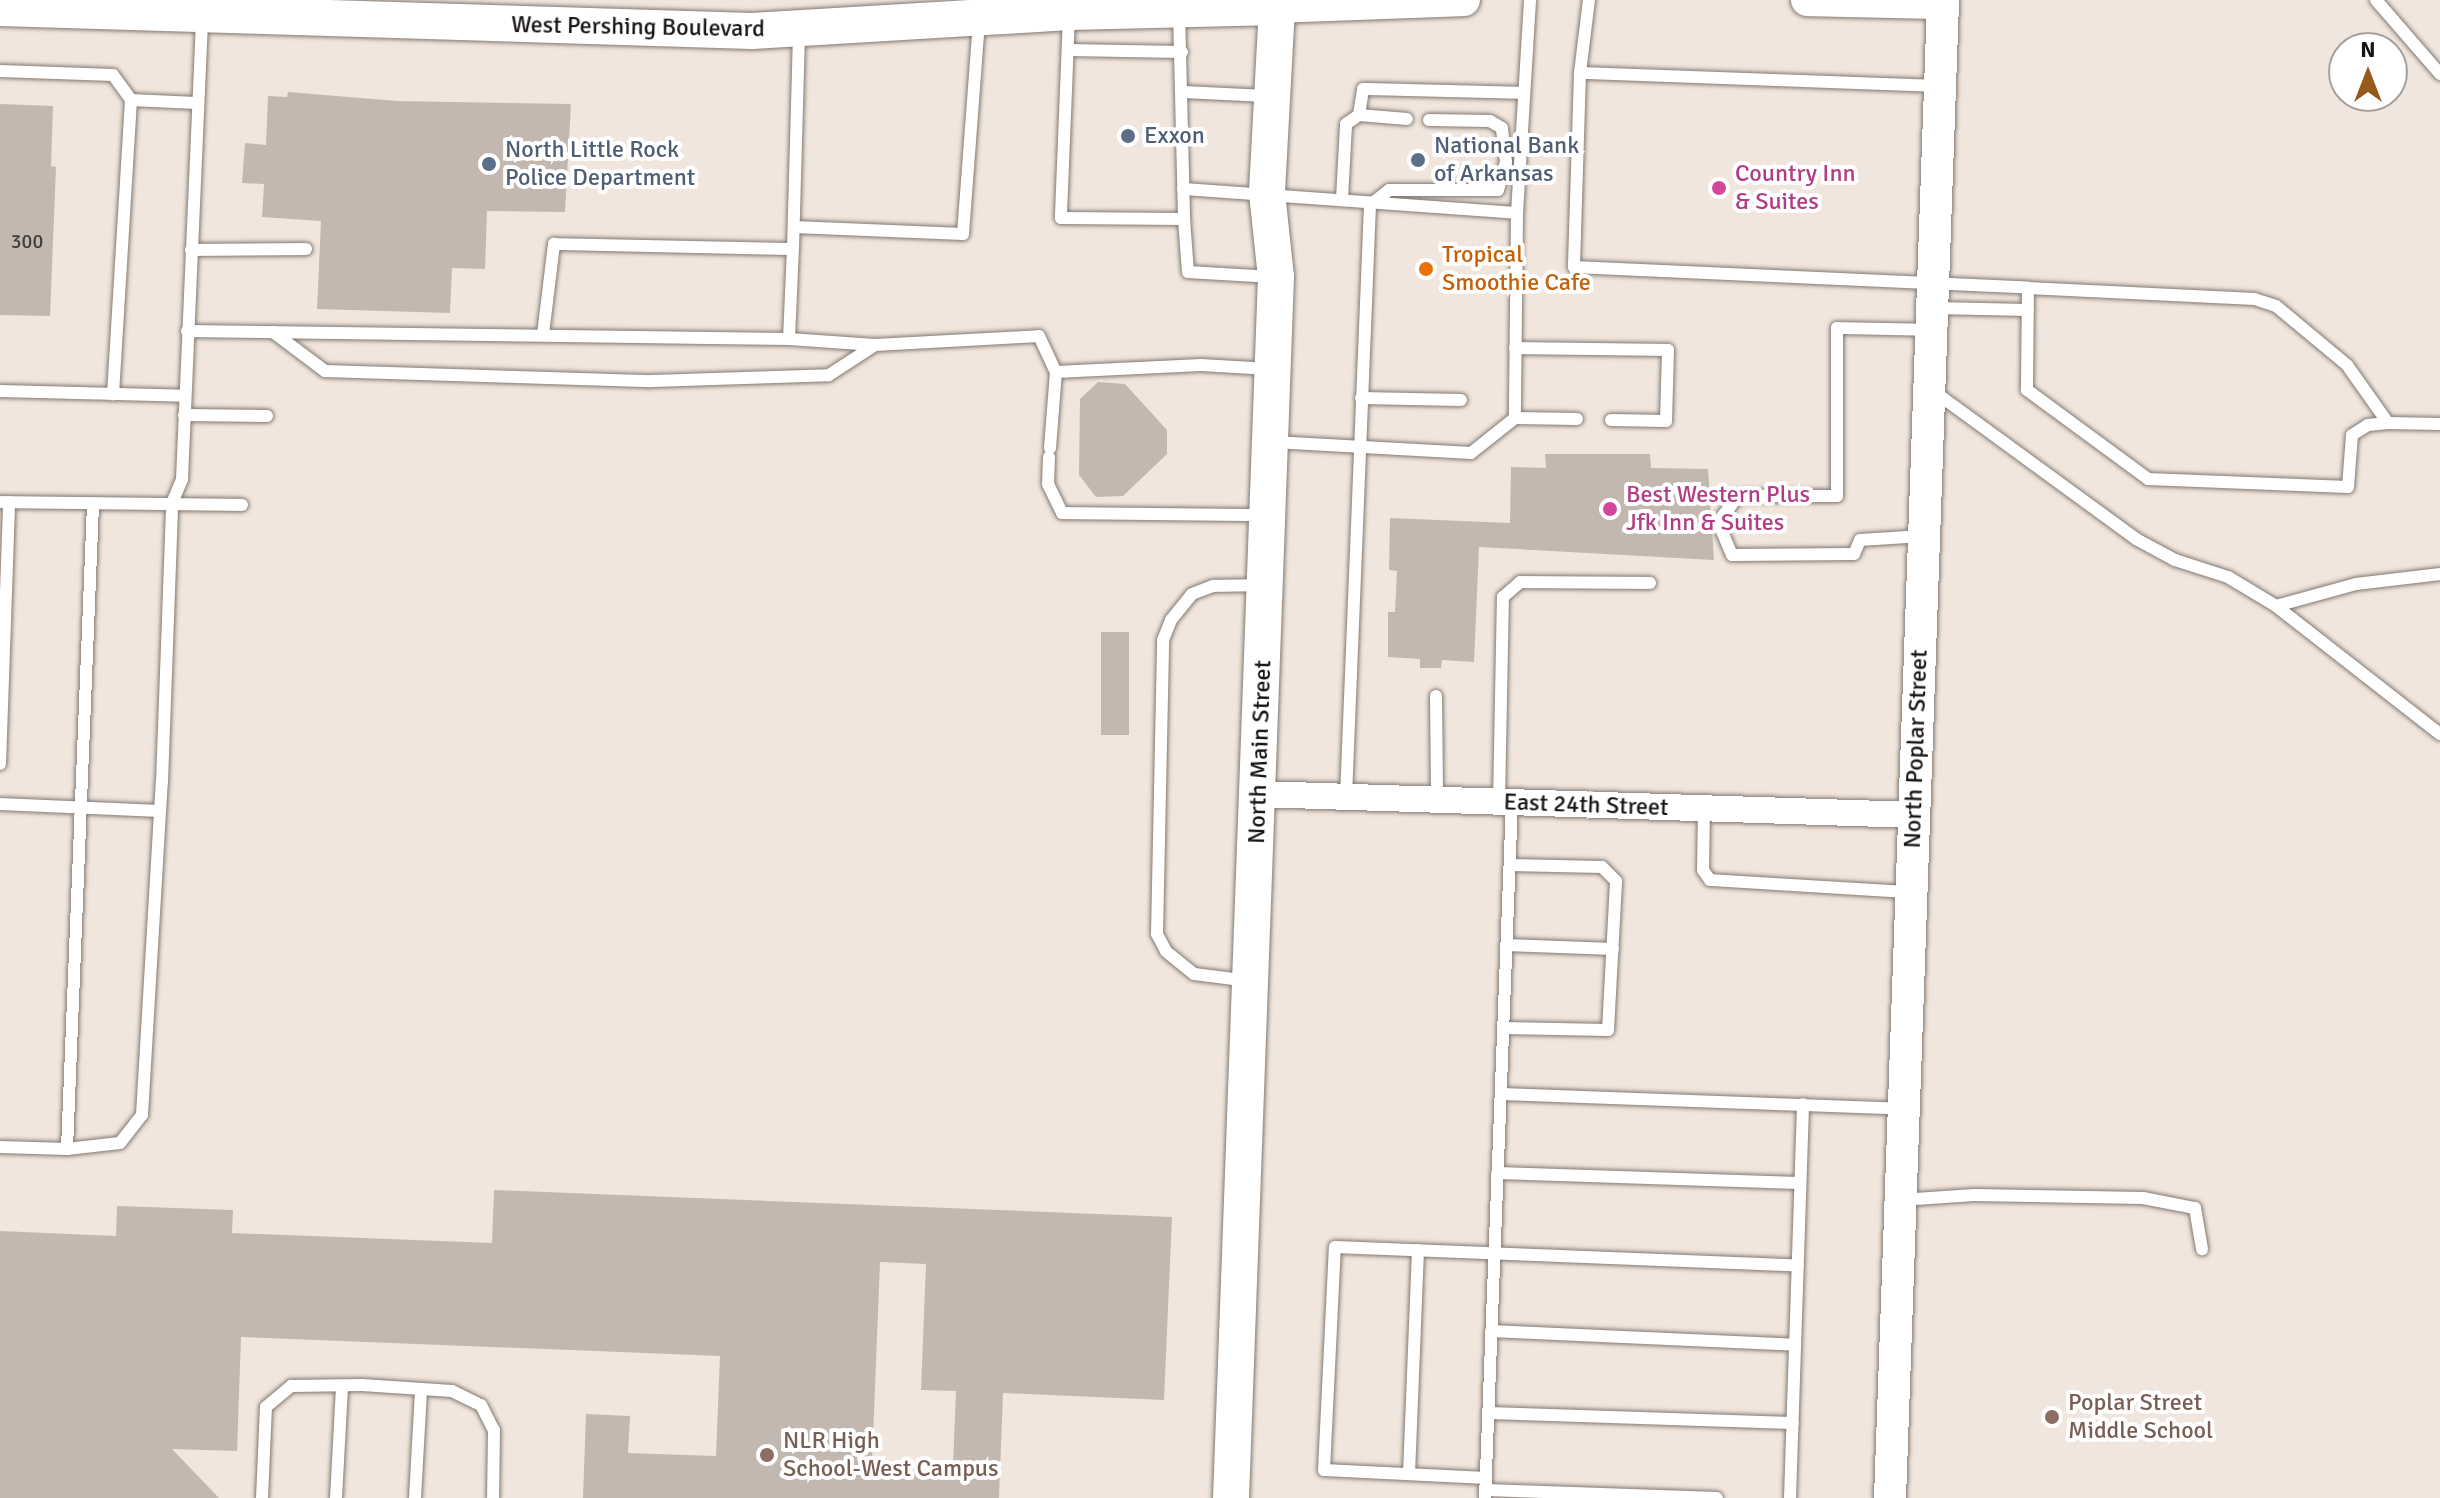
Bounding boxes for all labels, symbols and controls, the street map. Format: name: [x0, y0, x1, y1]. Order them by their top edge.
street label: West Pershing Boulevard: [511, 10, 765, 44]
north arrow: [2328, 32, 2408, 112]
text: N: [2360, 36, 2376, 63]
place label: Exxon: [1144, 122, 1205, 150]
marker: Exxon: [1119, 127, 1137, 145]
place label: National Bank of Arkansas: [1434, 132, 1579, 188]
place label: North Little Rock Police Department: [505, 136, 695, 192]
marker: National Bank of Arkansas: [1409, 151, 1427, 169]
marker: North Little Rock Police Department: [480, 155, 498, 173]
place label: Country Inn & Suites: [1735, 160, 1856, 216]
marker: Country Inn & Suites: [1710, 179, 1728, 197]
house number: 300: [11, 229, 43, 253]
place label: Tropical Smoothie Cafe: [1442, 241, 1591, 297]
marker: Tropical Smoothie Cafe: [1417, 260, 1435, 278]
place label: Best Western Plus Jfk Inn & Suites: [1626, 481, 1810, 537]
marker: Best Western Plus Jfk Inn & Suites: [1601, 500, 1619, 518]
street label: North Poplar Street: [1898, 649, 1934, 849]
street label: North Main Street: [1242, 660, 1278, 844]
street label: East 24th Street: [1503, 788, 1669, 822]
place label: Poplar Street Middle School: [2068, 1389, 2213, 1445]
marker: Poplar Street Middle School: [2043, 1408, 2061, 1426]
place label: NLR High School-West Campus: [783, 1427, 999, 1483]
marker: NLR High School-West Campus: [758, 1446, 776, 1464]

